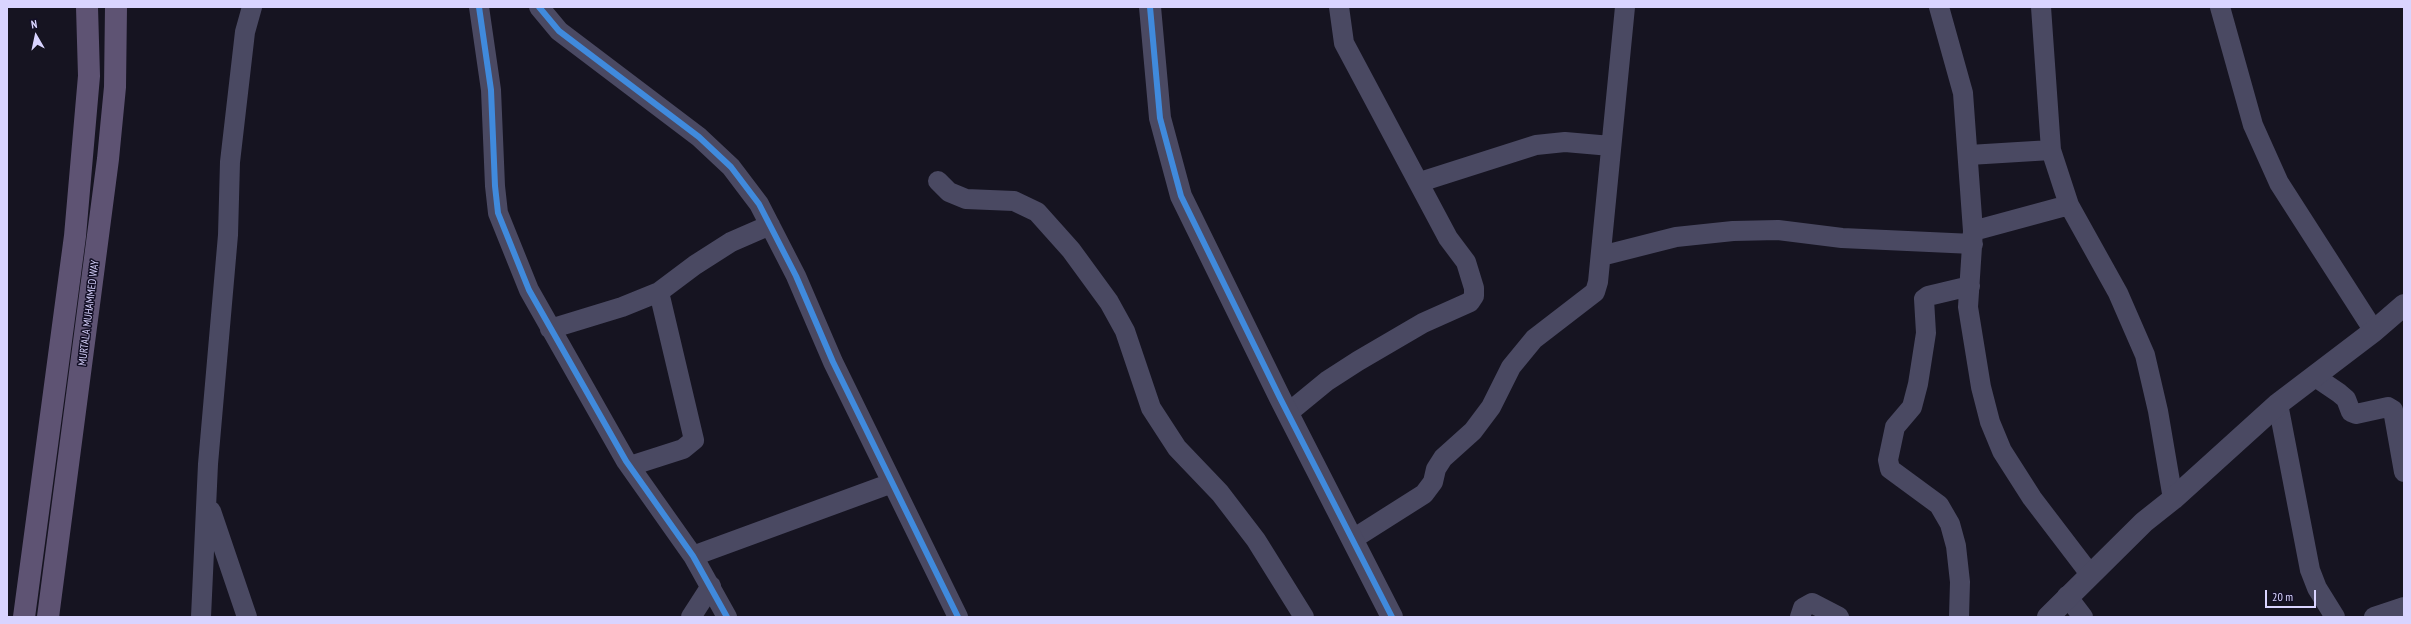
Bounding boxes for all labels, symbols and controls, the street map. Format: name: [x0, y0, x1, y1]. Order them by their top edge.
north arrow: [16, 16, 56, 56]
text: N: [30, 17, 38, 32]
street label: MURTALA MUHAMMED WAY: [76, 259, 102, 367]
scale bar: [2267, 582, 2318, 608]
text: 20 m: [2272, 589, 2293, 604]

